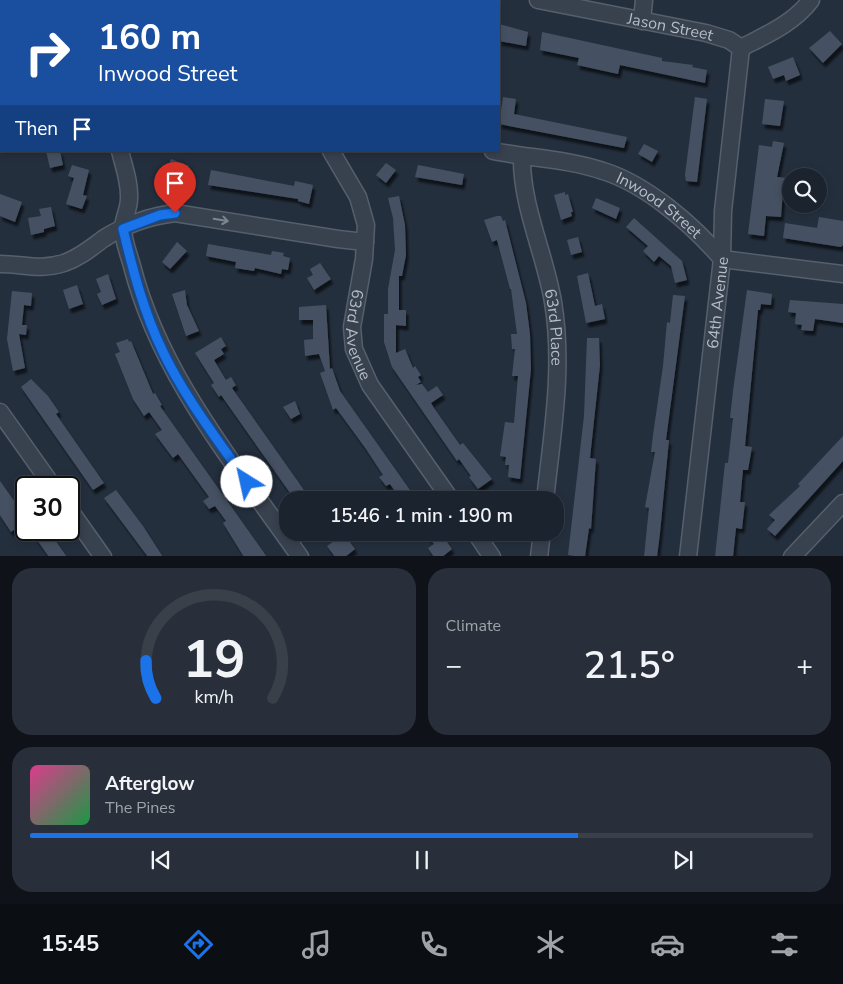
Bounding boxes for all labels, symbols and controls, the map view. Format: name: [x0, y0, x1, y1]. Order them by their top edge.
street label: Jason Street: [624, 8, 716, 47]
text: 160 m: [98, 14, 201, 61]
icon: right: [15, 20, 80, 85]
text: Inwood Street: [98, 59, 237, 89]
icon: arrive: [68, 115, 96, 143]
text: Then: [15, 116, 58, 142]
pin: [154, 162, 196, 213]
street label: Inwood Street: [613, 167, 707, 244]
map controls: [782, 168, 827, 213]
button: search: [782, 168, 827, 213]
icon: arrive: [161, 169, 189, 197]
one-way arrow: [213, 215, 229, 225]
street label: 64th Avenue: [702, 256, 734, 350]
street label: 63rd Place: [539, 287, 567, 366]
street label: 63rd Avenue: [340, 288, 376, 384]
position arrow: [220, 455, 272, 507]
speed limit sign: 30: [15, 476, 80, 541]
text: 15:46 · 1 min · 190 m: [330, 503, 513, 529]
text: Climate: [446, 615, 501, 637]
text: 19: [183, 624, 245, 695]
text: 21.5°: [583, 640, 675, 691]
text: −: [446, 647, 462, 685]
text: +: [796, 647, 813, 685]
text: km/h: [194, 685, 233, 709]
text: Afterglow: [105, 771, 195, 797]
text: The Pines: [105, 797, 175, 819]
icon: previous: [147, 846, 175, 874]
icon: pause: [408, 846, 436, 874]
icon: next: [669, 846, 697, 874]
icon: directions: [181, 927, 216, 962]
icon: music: [299, 927, 334, 962]
icon: phone: [416, 927, 451, 962]
icon: climate: [533, 927, 568, 962]
icon: car: [650, 927, 685, 962]
icon: filters: [767, 927, 802, 962]
text: 15:45: [41, 929, 99, 959]

